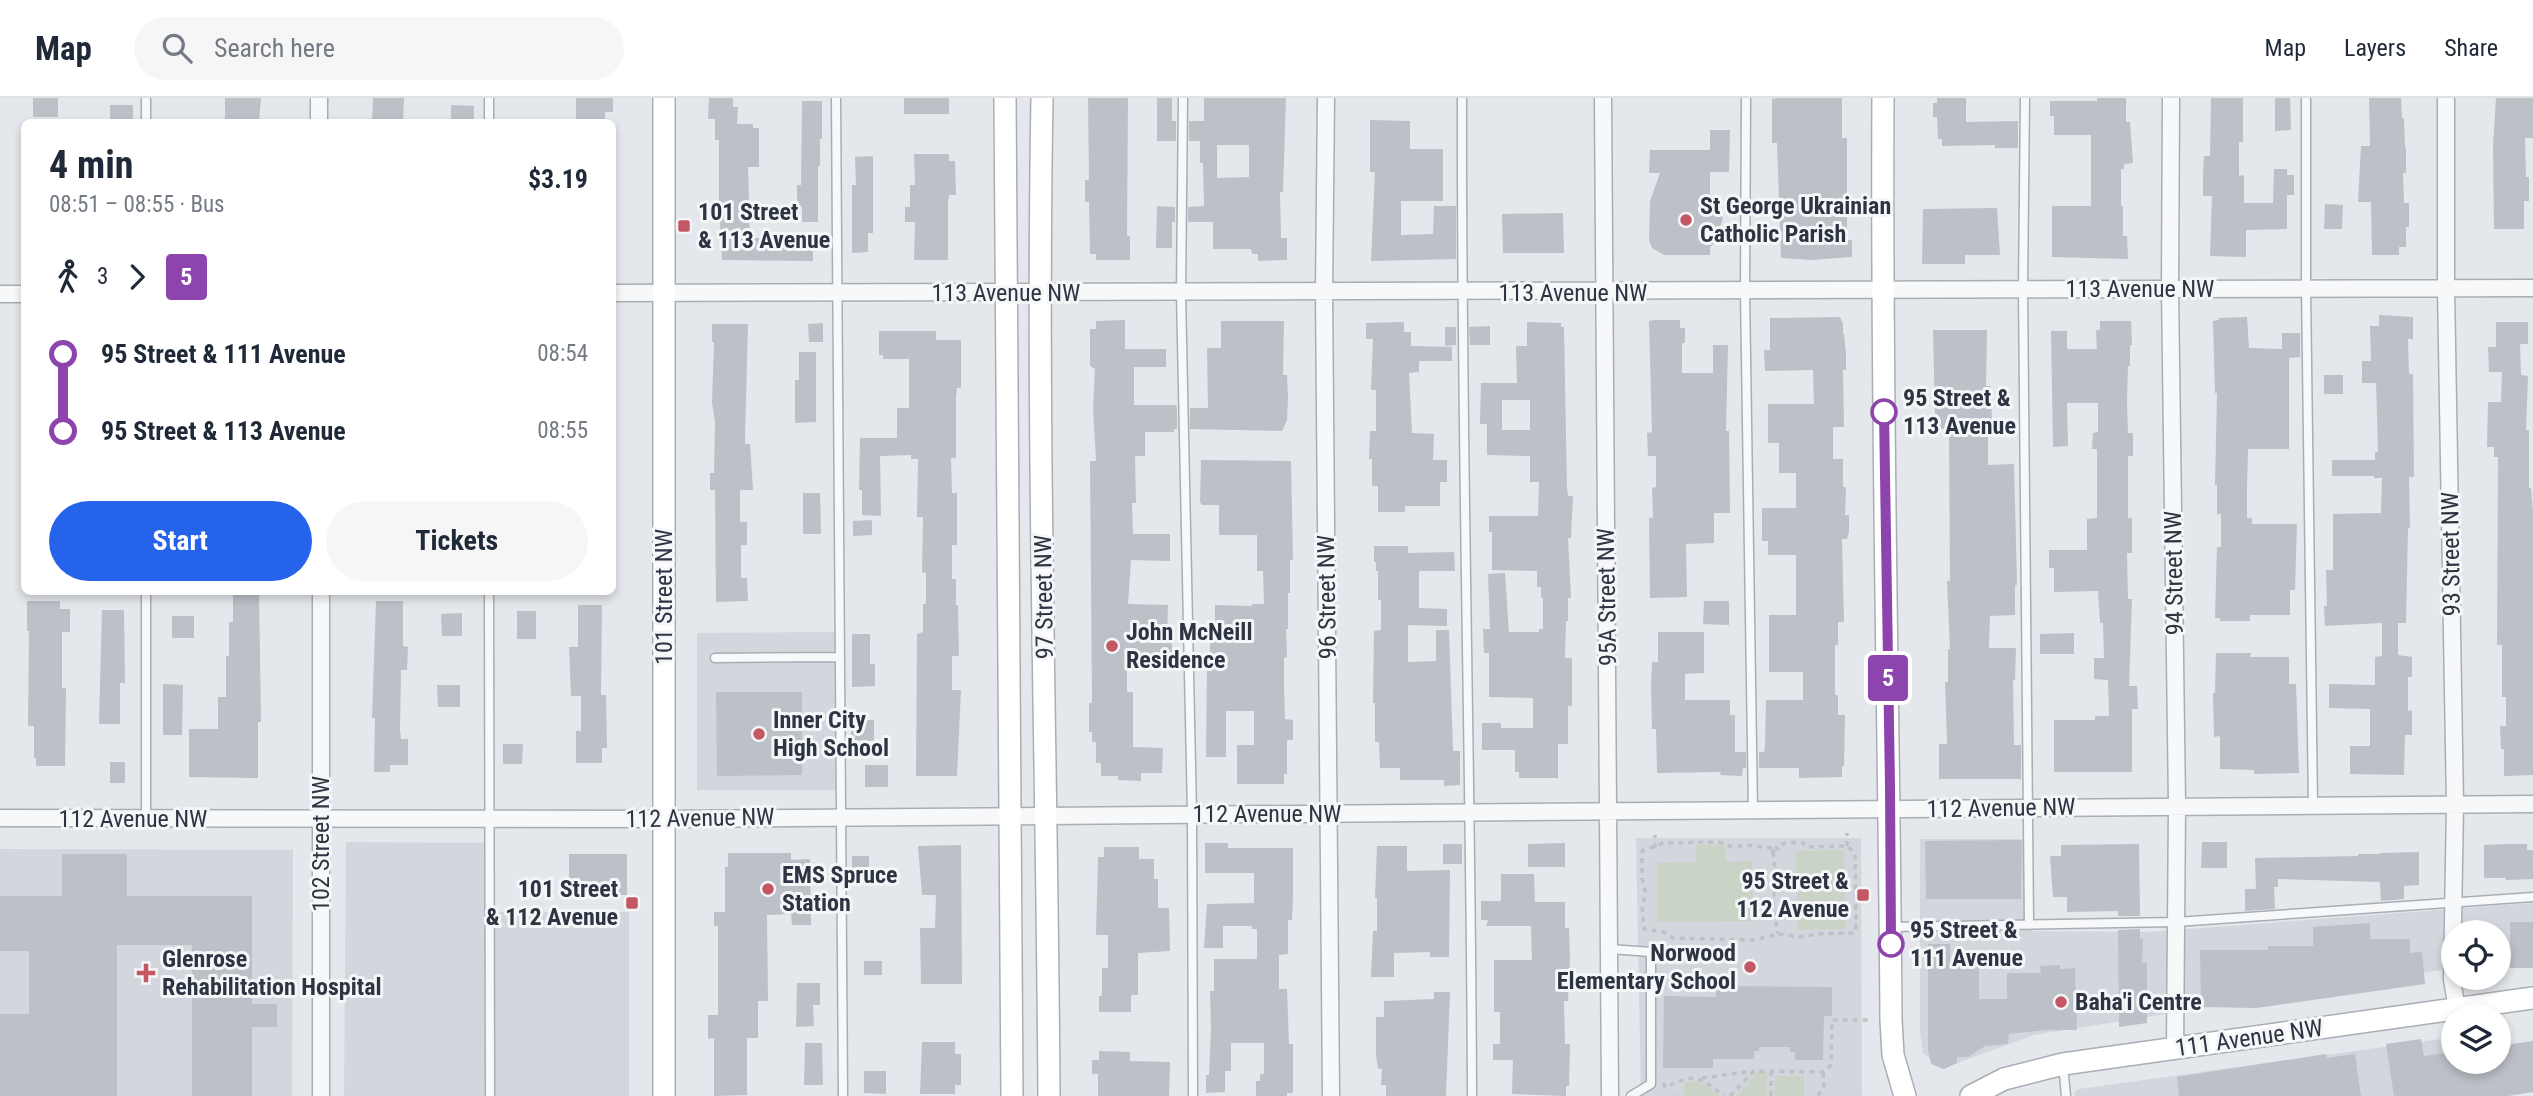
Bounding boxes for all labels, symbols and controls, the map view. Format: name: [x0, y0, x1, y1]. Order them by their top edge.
search box: [134, 17, 624, 80]
text: Map: [35, 29, 92, 68]
icon: search: [158, 29, 196, 67]
text: Search here: [214, 33, 335, 63]
text: Map: [2265, 34, 2306, 62]
text: Layers: [2344, 34, 2406, 62]
text: Share: [2444, 34, 2498, 62]
text: 4 min: [49, 143, 133, 187]
text: $3.19: [528, 164, 588, 194]
text: 08:51 – 08:55 · Bus: [49, 191, 225, 218]
place label: St George Ukrainian Catholic Parish: [1700, 192, 1891, 248]
place label: 101 Street & 113 Avenue: [698, 198, 830, 254]
marker: St George Ukrainian Catholic Parish: [1678, 212, 1694, 228]
marker: 101 Street & 113 Avenue: [676, 218, 692, 234]
icon: walk: [49, 258, 87, 296]
icon: forward: [118, 258, 156, 296]
text: 3: [97, 263, 108, 290]
text: 5: [180, 263, 193, 291]
street label: 113 Avenue NW: [2066, 275, 2214, 303]
street label: 113 Avenue NW: [932, 279, 1080, 307]
street label: 113 Avenue NW: [1499, 279, 1647, 307]
text: 95 Street & 111 Avenue: [101, 339, 346, 369]
text: 08:54: [537, 340, 588, 367]
place label: 95 Street & 113 Avenue: [1903, 384, 2016, 440]
marker: 95 Street & 113 Avenue: [1871, 399, 1897, 425]
text: 95 Street & 113 Avenue: [101, 416, 346, 446]
text: 08:55: [537, 417, 588, 444]
street label: 93 Street NW: [2436, 492, 2466, 616]
button: Start: [49, 501, 312, 581]
button: Tickets: [326, 501, 588, 581]
street label: 94 Street NW: [2159, 511, 2189, 635]
street label: 95A Street NW: [1592, 528, 1622, 666]
street label: 101 Street NW: [650, 529, 678, 665]
street label: 97 Street NW: [1029, 535, 1059, 659]
street label: 96 Street NW: [1312, 535, 1342, 659]
place label: John McNeill Residence: [1126, 618, 1252, 674]
marker: John McNeill Residence: [1104, 638, 1120, 654]
line badge: 5: [1865, 655, 1911, 701]
text: 5: [1882, 664, 1894, 692]
place label: Inner City High School: [773, 706, 889, 762]
marker: Inner City High School: [751, 726, 767, 742]
street label: 102 Street NW: [307, 776, 335, 912]
street label: 112 Avenue NW: [1926, 793, 2076, 823]
street label: 112 Avenue NW: [1193, 800, 1341, 828]
street label: 112 Avenue NW: [625, 803, 775, 833]
street label: 112 Avenue NW: [59, 805, 207, 833]
place label: EMS Spruce Station: [782, 861, 898, 917]
place label: 95 Street & 112 Avenue: [1736, 867, 1849, 923]
place label: 101 Street & 112 Avenue: [486, 875, 618, 931]
marker: EMS Spruce Station: [760, 881, 776, 897]
marker: 95 Street & 112 Avenue: [1855, 887, 1871, 903]
marker: 101 Street & 112 Avenue: [624, 895, 640, 911]
place label: 95 Street & 111 Avenue: [1910, 916, 2023, 972]
map controls: [2441, 920, 2511, 1074]
button: locate: [2441, 920, 2511, 990]
marker: 95 Street & 111 Avenue: [1878, 931, 1904, 957]
place label: Norwood Elementary School: [1557, 939, 1736, 995]
place label: Glenrose Rehabilitation Hospital: [162, 945, 381, 1001]
marker: Norwood Elementary School: [1742, 959, 1758, 975]
marker: Glenrose Rehabilitation Hospital: [136, 963, 156, 983]
place label: Baha'i Centre: [2075, 988, 2202, 1016]
marker: Baha'i Centre: [2053, 994, 2069, 1010]
button: layers: [2441, 1004, 2511, 1074]
street label: 111 Avenue NW: [2173, 1014, 2325, 1062]

